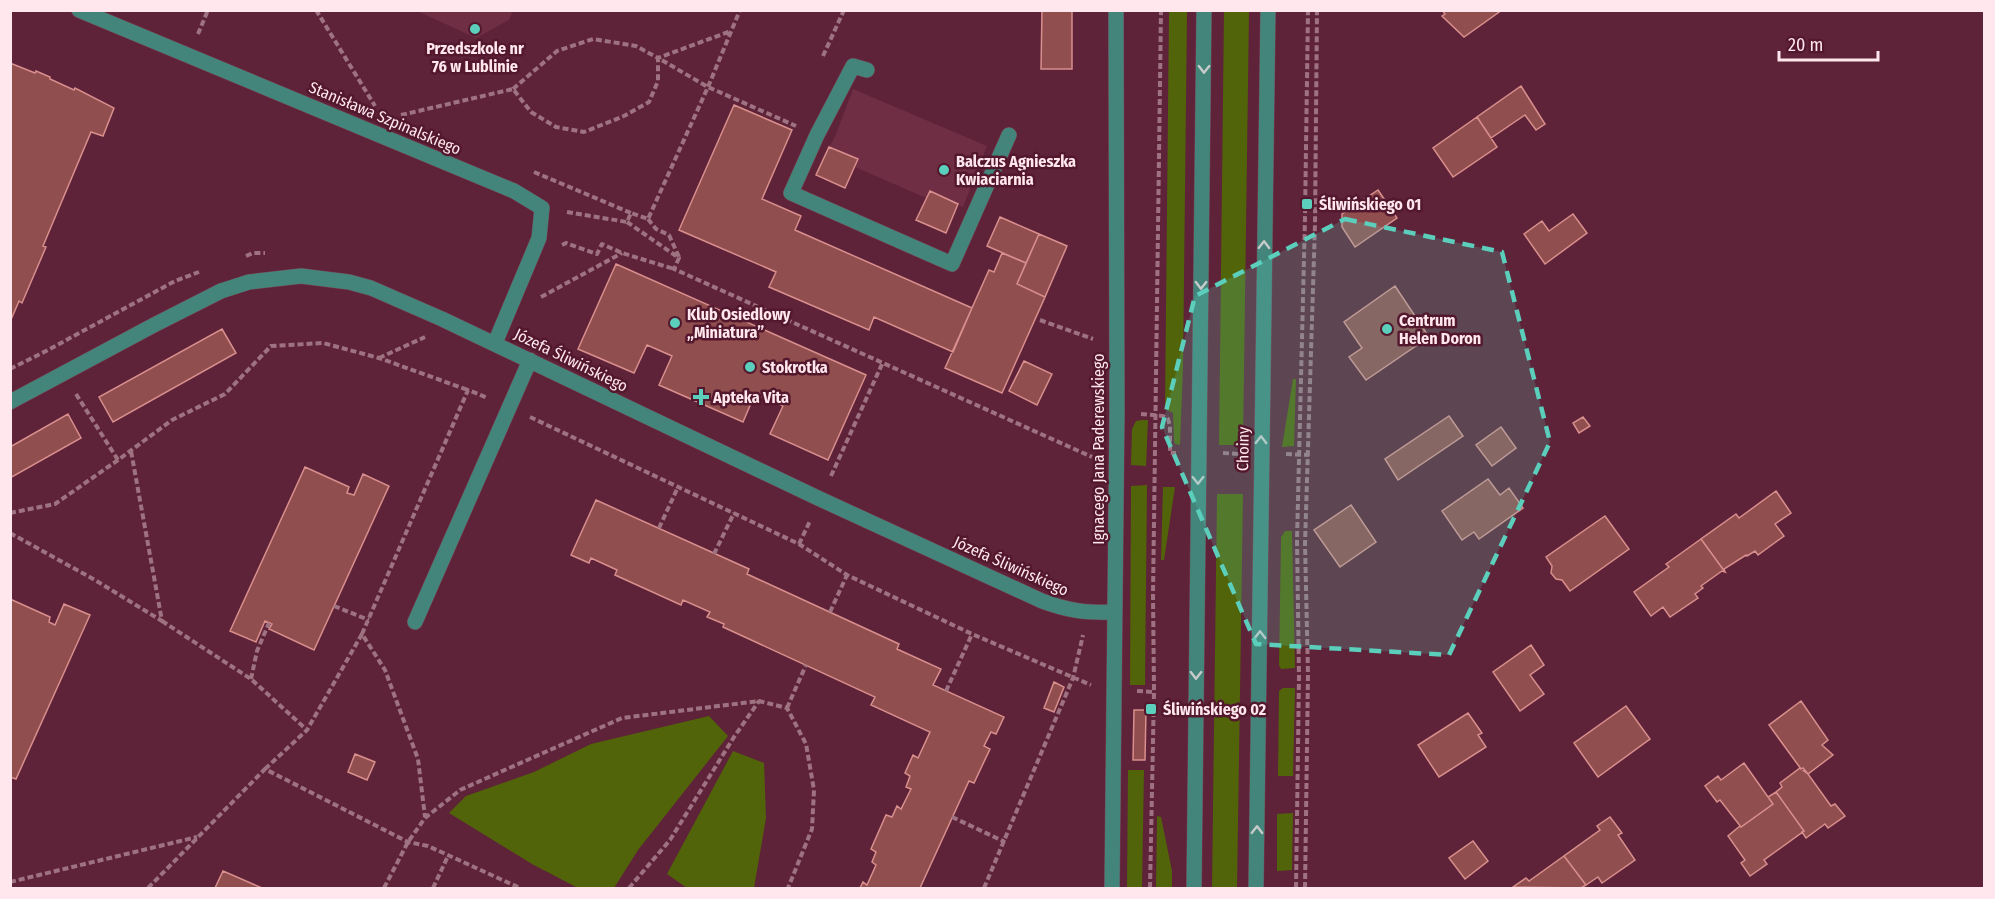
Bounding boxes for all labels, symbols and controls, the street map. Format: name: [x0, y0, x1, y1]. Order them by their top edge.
marker: Przedszkole nr 76 w Lublinie: [468, 22, 482, 36]
scale bar: [1779, 24, 1878, 62]
text: 20 m: [1788, 34, 1823, 56]
place label: Przedszkole nr 76 w Lublinie: [426, 39, 524, 76]
one-way arrow: [1198, 64, 1210, 73]
street label: Stanisława Szpinalskiego: [306, 77, 464, 159]
place label: Balczus Agnieszka Kwiaciarnia: [956, 152, 1076, 189]
marker: Balczus Agnieszka Kwiaciarnia: [937, 163, 951, 177]
place label: Śliwińskiego 01: [1319, 195, 1421, 214]
marker: Śliwińskiego 01: [1300, 197, 1314, 211]
one-way arrow: [1258, 241, 1270, 250]
one-way arrow: [1195, 280, 1207, 289]
place label: Klub Osiedlowy „Miniatura”: [687, 305, 791, 342]
place label: Centrum Helen Doron: [1399, 311, 1481, 348]
marker: Klub Osiedlowy „Miniatura”: [668, 316, 682, 330]
marker: Centrum Helen Doron: [1380, 322, 1394, 336]
street label: Józefa Śliwińskiego: [511, 324, 631, 396]
street label: Ignacego Jana Paderewskiego: [1089, 353, 1108, 545]
place label: Stokrotka: [762, 358, 828, 377]
marker: Stokrotka: [743, 360, 757, 374]
place label: Apteka Vita: [712, 388, 789, 407]
marker: Apteka Vita: [694, 390, 708, 404]
street label: Choiny: [1233, 426, 1253, 471]
one-way arrow: [1255, 436, 1267, 445]
one-way arrow: [1192, 475, 1205, 484]
street label: Józefa Śliwińskiego: [951, 532, 1071, 600]
one-way arrow: [1254, 631, 1266, 640]
one-way arrow: [1190, 670, 1202, 679]
place label: Śliwińskiego 02: [1163, 700, 1267, 719]
marker: Śliwińskiego 02: [1144, 702, 1158, 716]
one-way arrow: [1251, 826, 1263, 835]

